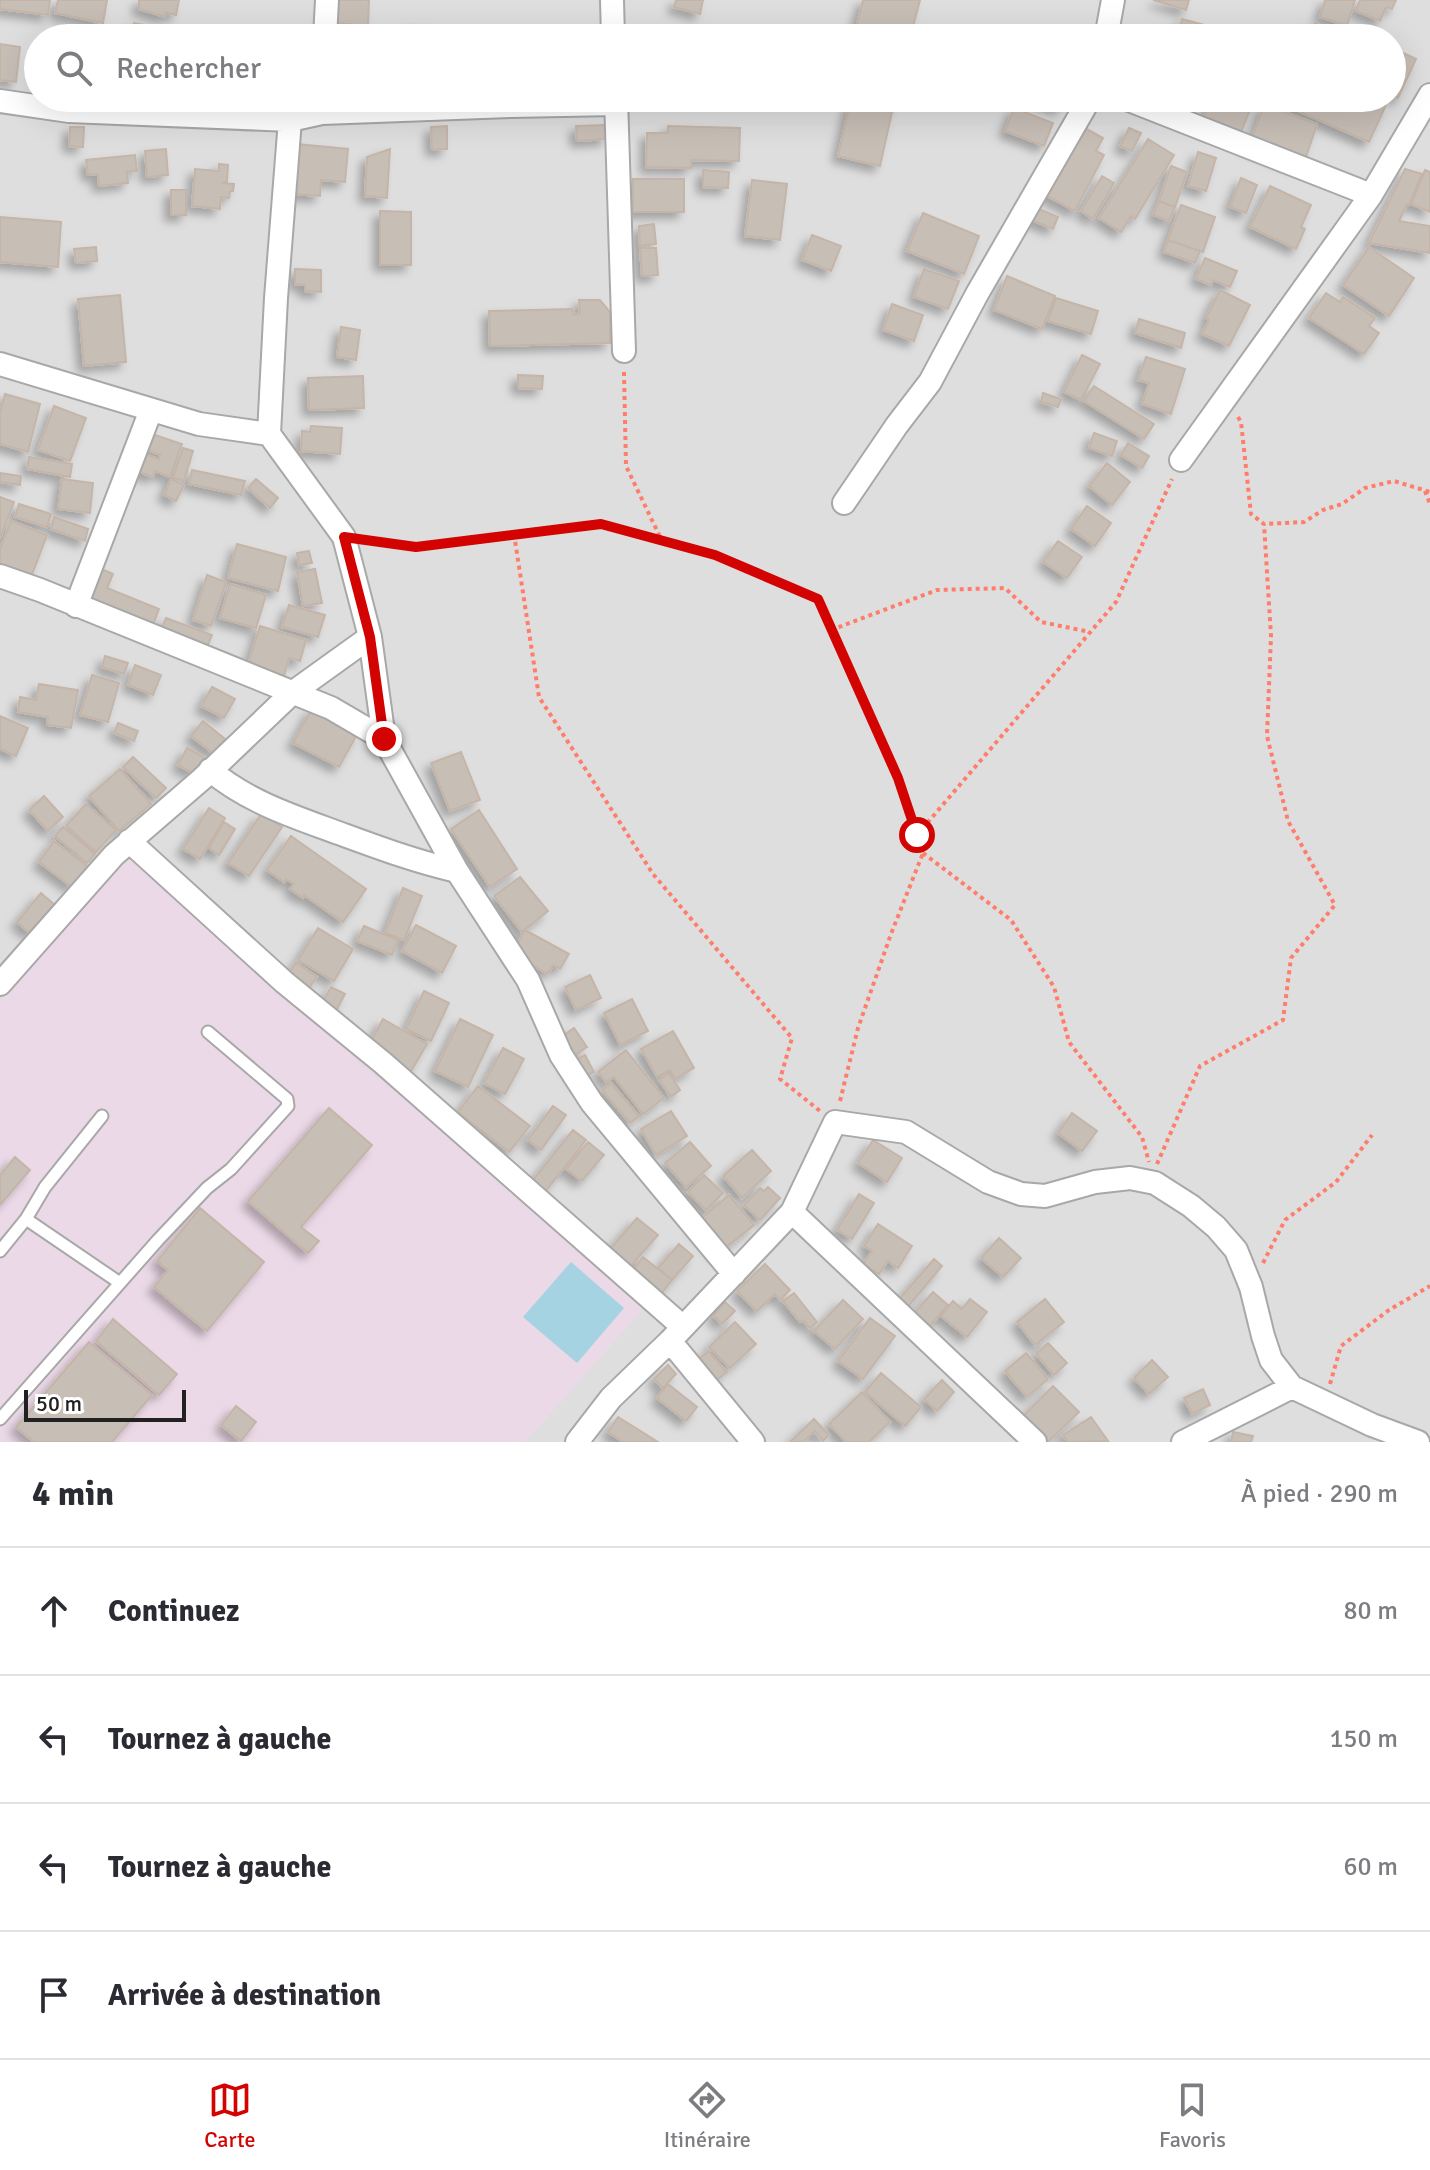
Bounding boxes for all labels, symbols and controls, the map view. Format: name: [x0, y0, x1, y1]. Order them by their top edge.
search box: [24, 24, 1406, 112]
icon: search: [52, 46, 96, 90]
text: Rechercher: [116, 50, 261, 87]
route end: [366, 721, 402, 757]
route start: [899, 817, 935, 853]
scale bar: [24, 1386, 186, 1422]
text: 50 m: [36, 1390, 82, 1417]
text: 4 min: [32, 1473, 114, 1515]
text: À pied · 290 m: [1241, 1478, 1398, 1510]
icon: ahead: [32, 1589, 76, 1633]
text: Continuez: [108, 1593, 240, 1630]
text: 80 m: [1343, 1595, 1398, 1627]
icon: left: [32, 1717, 76, 1761]
text: Tournez à gauche: [108, 1721, 331, 1758]
text: 150 m: [1329, 1723, 1398, 1755]
icon: left: [32, 1845, 76, 1889]
text: Tournez à gauche: [108, 1849, 331, 1886]
text: 60 m: [1343, 1851, 1398, 1883]
icon: arrive: [32, 1973, 76, 2017]
text: Arrivée à destination: [108, 1977, 381, 2014]
tab: Carte: [204, 2078, 255, 2153]
tab: Itinéraire: [664, 2078, 751, 2153]
tab: Favoris: [1159, 2078, 1226, 2153]

